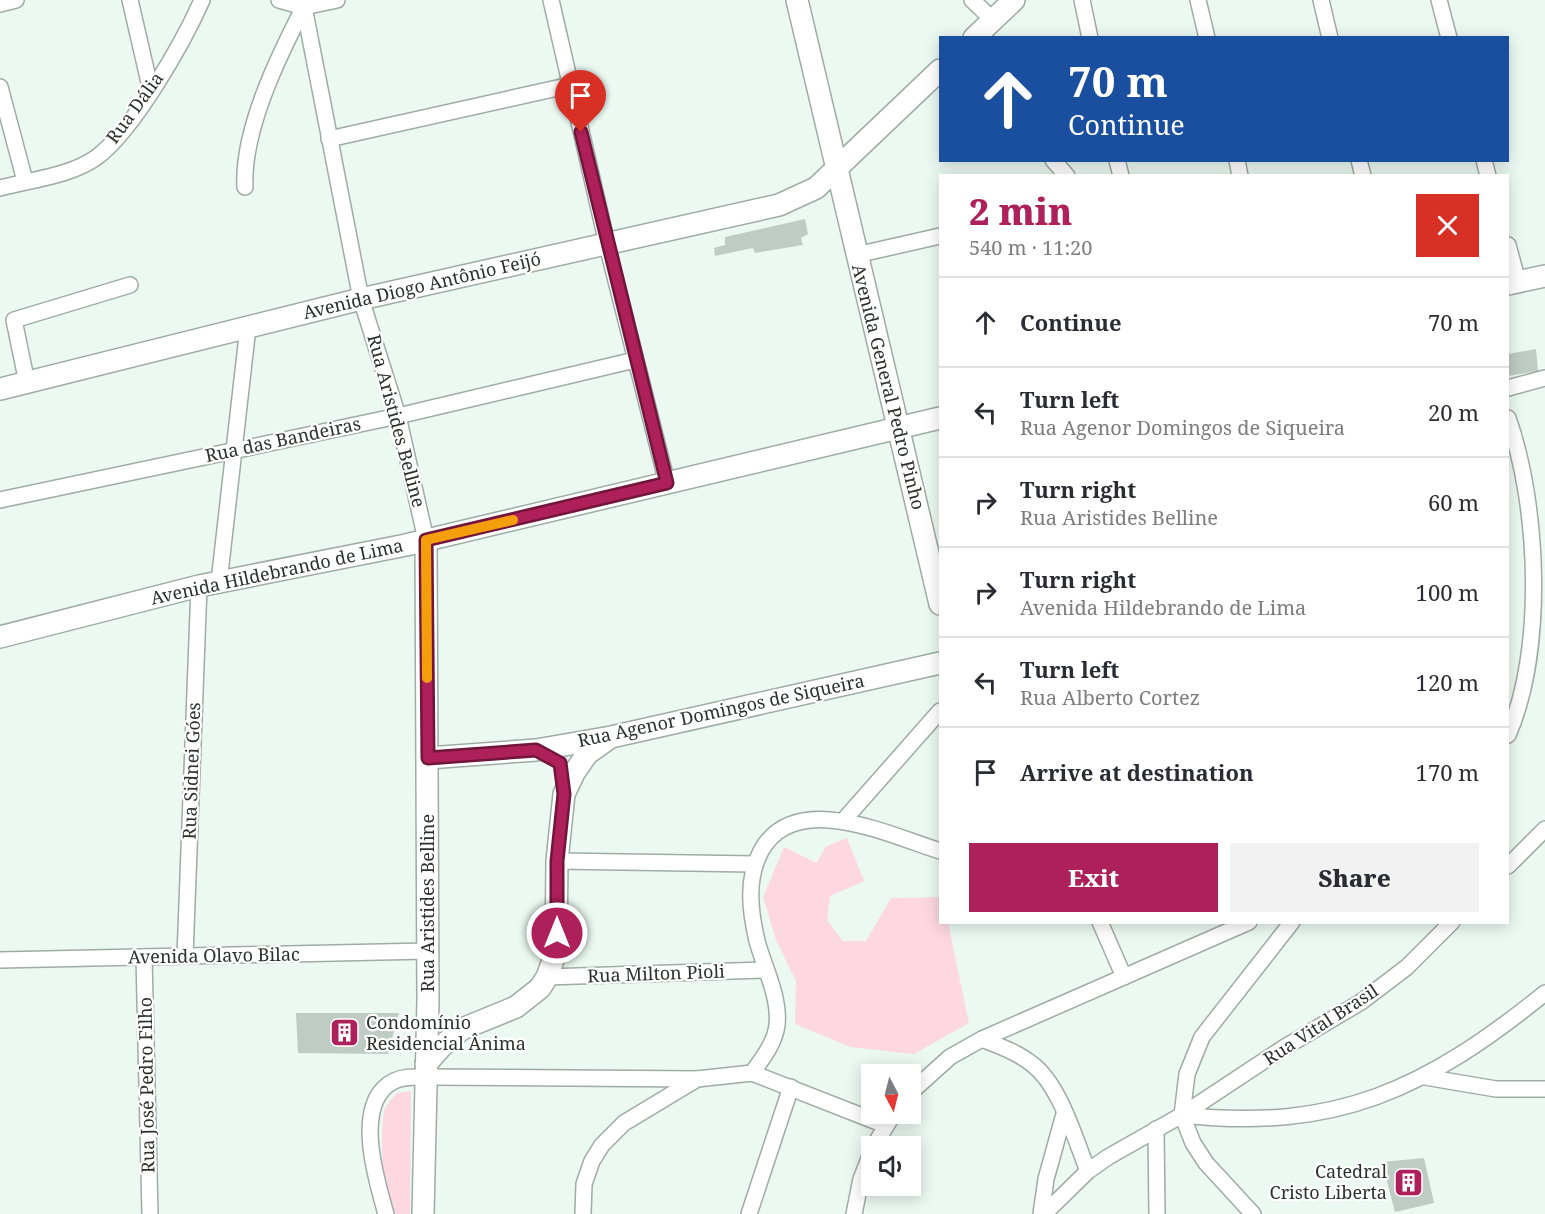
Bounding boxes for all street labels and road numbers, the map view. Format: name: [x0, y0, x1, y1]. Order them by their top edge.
street label: Rua Dália: [100, 67, 168, 148]
street label: Avenida Diogo Antônio Feijó: [300, 246, 543, 324]
street label: Avenida General Pedro Pinho: [847, 261, 931, 512]
street label: Rua Aristides Belline: [362, 332, 432, 510]
street label: Rua das Bandeiras: [203, 411, 363, 467]
street label: Avenida Hildebrando de Lima: [148, 532, 405, 610]
street label: Rua Agenor Domingos de Siqueira: [575, 668, 866, 752]
street label: Rua Sidnei Góes: [177, 702, 205, 840]
street label: Rua Aristides Belline: [415, 814, 439, 992]
street label: Avenida Olavo Bilac: [128, 942, 300, 968]
street label: Rua Milton Pioli: [587, 959, 725, 987]
street label: Rua Vital Brasil: [1258, 978, 1383, 1070]
street label: Rua José Pedro Filho: [132, 997, 160, 1173]

